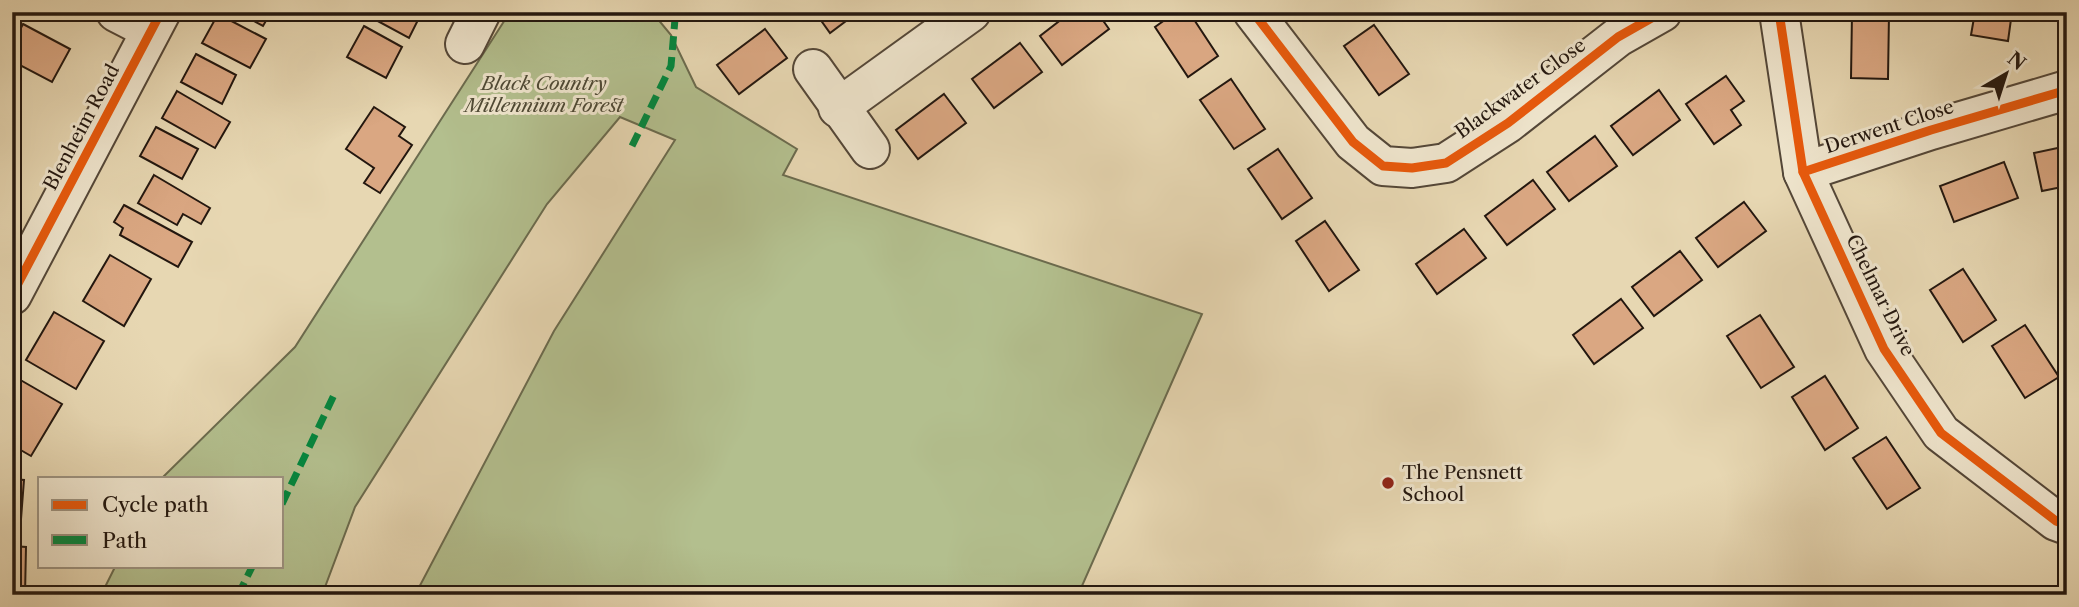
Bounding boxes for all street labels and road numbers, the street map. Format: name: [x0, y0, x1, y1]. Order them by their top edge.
street label: Blackwater Close: [1451, 33, 1590, 143]
street label: Blenheim Road: [39, 60, 125, 194]
street label: Derwent Close: [1822, 95, 1957, 158]
street label: Chelmar Drive: [1841, 231, 1920, 360]

